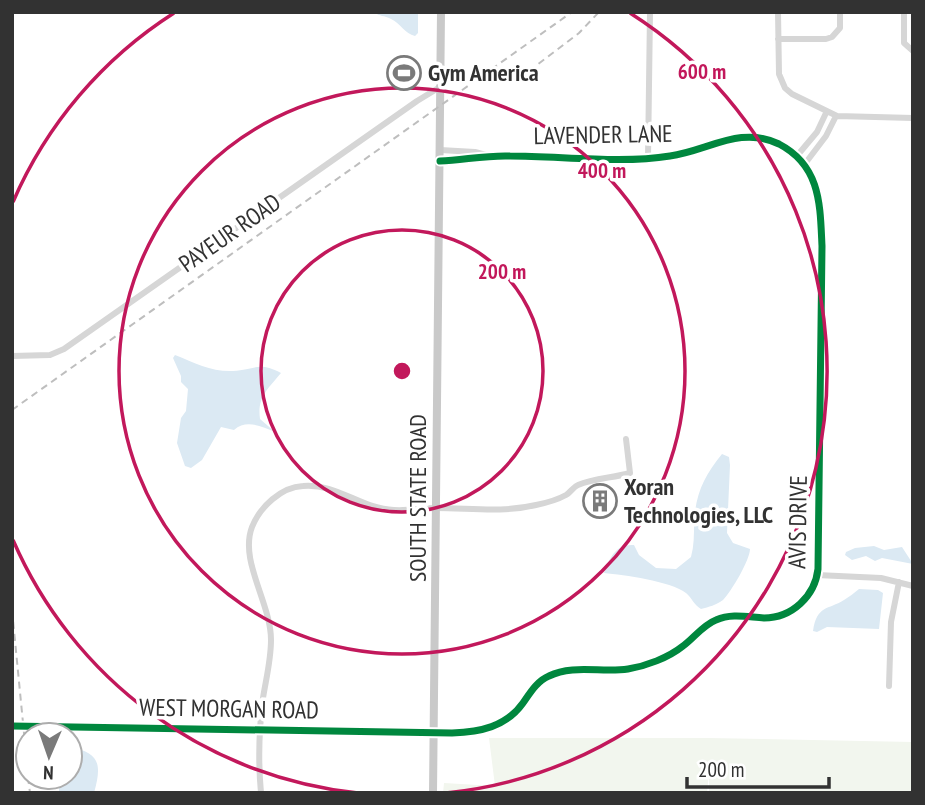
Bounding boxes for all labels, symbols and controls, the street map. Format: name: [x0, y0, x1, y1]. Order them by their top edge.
sports icon: Gym America: [385, 54, 423, 92]
place label: Gym America: [428, 57, 539, 88]
text: 600 m: [678, 58, 726, 85]
street label: LAVENDER LANE: [533, 118, 673, 151]
text: 400 m: [578, 157, 626, 184]
street label: PAYEUR ROAD: [173, 186, 287, 279]
text: 200 m: [478, 258, 526, 285]
centre of rings: [390, 359, 414, 383]
street label: SOUTH STATE ROAD: [402, 414, 433, 582]
place label: Xoran Technologies, LLC: [624, 471, 773, 530]
street label: AVIS DRIVE: [781, 475, 814, 569]
building icon: Xoran Technologies, LLC: [581, 482, 619, 520]
street label: WEST MORGAN ROAD: [139, 691, 319, 726]
north arrow: [14, 721, 84, 791]
scale bar: [687, 746, 829, 790]
text: 200 m: [698, 756, 744, 783]
text: N: [43, 761, 54, 785]

